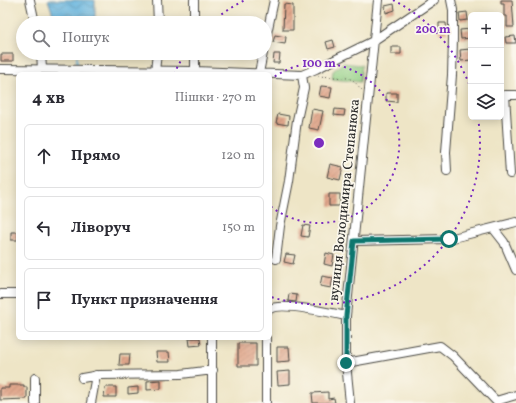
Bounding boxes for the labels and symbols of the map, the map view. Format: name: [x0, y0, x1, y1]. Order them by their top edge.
text: 200 m: [415, 22, 451, 38]
text: 100 m: [302, 56, 336, 72]
street label: вулиця Володимира Степанюка: [325, 98, 365, 302]
centre of rings: [312, 136, 326, 150]
route start: [440, 230, 458, 248]
route end: [337, 354, 355, 372]

